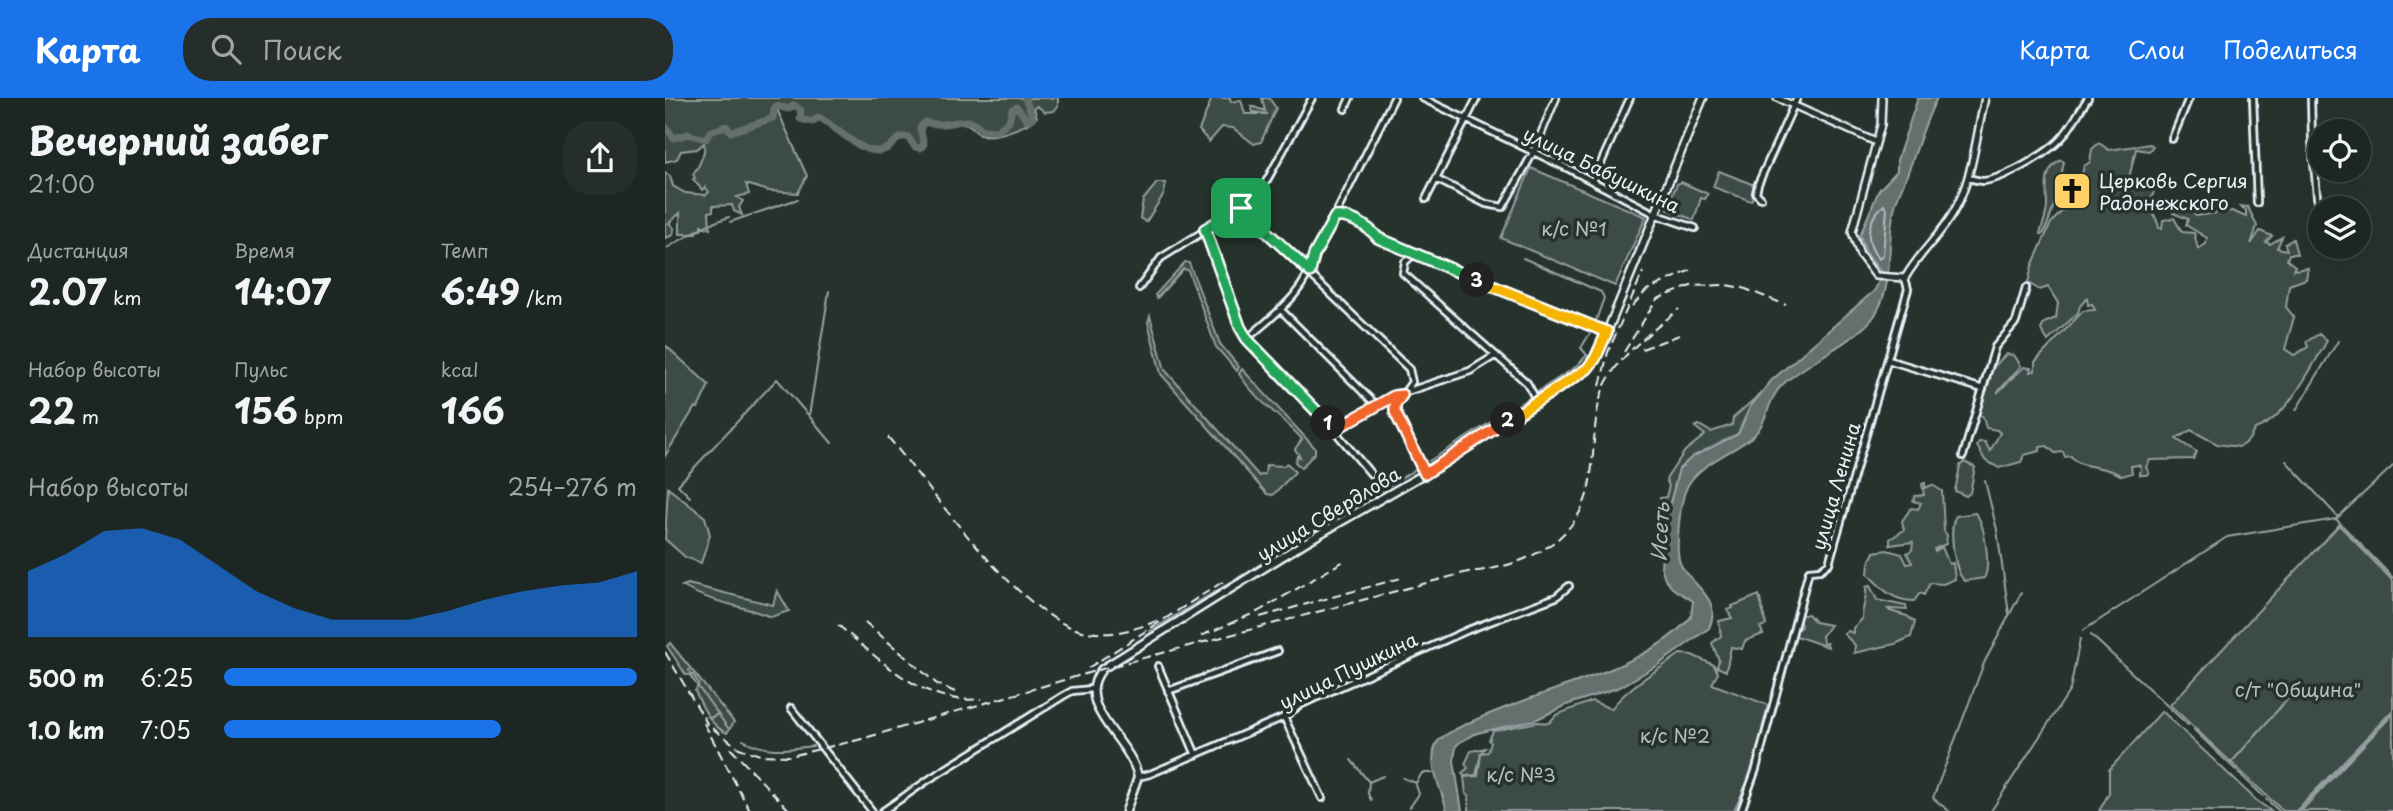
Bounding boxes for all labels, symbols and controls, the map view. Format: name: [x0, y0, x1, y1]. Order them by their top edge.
search box: [183, 18, 673, 81]
text: Карта: [35, 24, 141, 74]
icon: search: [207, 30, 245, 68]
text: Поиск: [263, 30, 342, 69]
text: Карта: [2019, 31, 2090, 67]
text: Слои: [2128, 31, 2185, 67]
text: Поделиться: [2223, 31, 2358, 67]
text: Вечерний забег: [28, 111, 328, 168]
street label: улица Бабушкина: [1519, 119, 1685, 219]
map controls: [2308, 119, 2371, 259]
button: locate: [2308, 119, 2371, 182]
button: share: [563, 121, 637, 195]
text: 21:00: [28, 166, 95, 201]
place label: Церковь Сергия Радонежского: [2099, 166, 2248, 216]
church icon: Церковь Сергия Радонежского: [2051, 170, 2093, 212]
pin: [1211, 178, 1271, 238]
icon: arrive: [1222, 189, 1260, 227]
button: layers: [2308, 196, 2371, 259]
park label: к/с №1: [1541, 214, 1607, 242]
text: Дистанция: [28, 236, 129, 264]
text: Время: [234, 236, 295, 264]
text: Темп: [441, 236, 489, 264]
pin: 3: [1459, 262, 1495, 298]
text: 2.07: [28, 264, 107, 317]
text: 14:07: [234, 264, 331, 317]
text: 6:49: [441, 264, 520, 317]
text: 3: [1470, 265, 1483, 293]
text: km: [107, 283, 141, 311]
text: /km: [520, 283, 563, 311]
text: Набор высоты: [28, 355, 161, 383]
text: Пульс: [234, 355, 288, 383]
text: kcal: [441, 355, 479, 383]
text: 22: [28, 383, 76, 436]
text: 156: [234, 383, 298, 436]
text: 166: [441, 383, 505, 436]
text: m: [76, 402, 99, 430]
text: bpm: [298, 402, 343, 430]
pin: 2: [1491, 402, 1525, 438]
text: 2: [1501, 405, 1514, 433]
pin: 1: [1311, 406, 1345, 440]
text: 1: [1323, 408, 1332, 436]
street label: улица Ленина: [1803, 419, 1867, 553]
street label: улица Свердлова: [1251, 459, 1405, 567]
text: Набор высоты: [28, 469, 189, 504]
text: 254–276 m: [508, 469, 637, 504]
water label: Исеть: [1641, 500, 1677, 562]
street label: улица Пушкина: [1274, 624, 1422, 716]
text: 500 m: [28, 660, 105, 695]
text: 6:25: [140, 660, 193, 695]
park label: с/т "Община": [2235, 675, 2361, 703]
text: 1.0 km: [28, 712, 105, 747]
text: 7:05: [140, 712, 191, 747]
park label: к/с №2: [1640, 721, 1710, 749]
park label: к/с №3: [1486, 760, 1556, 788]

